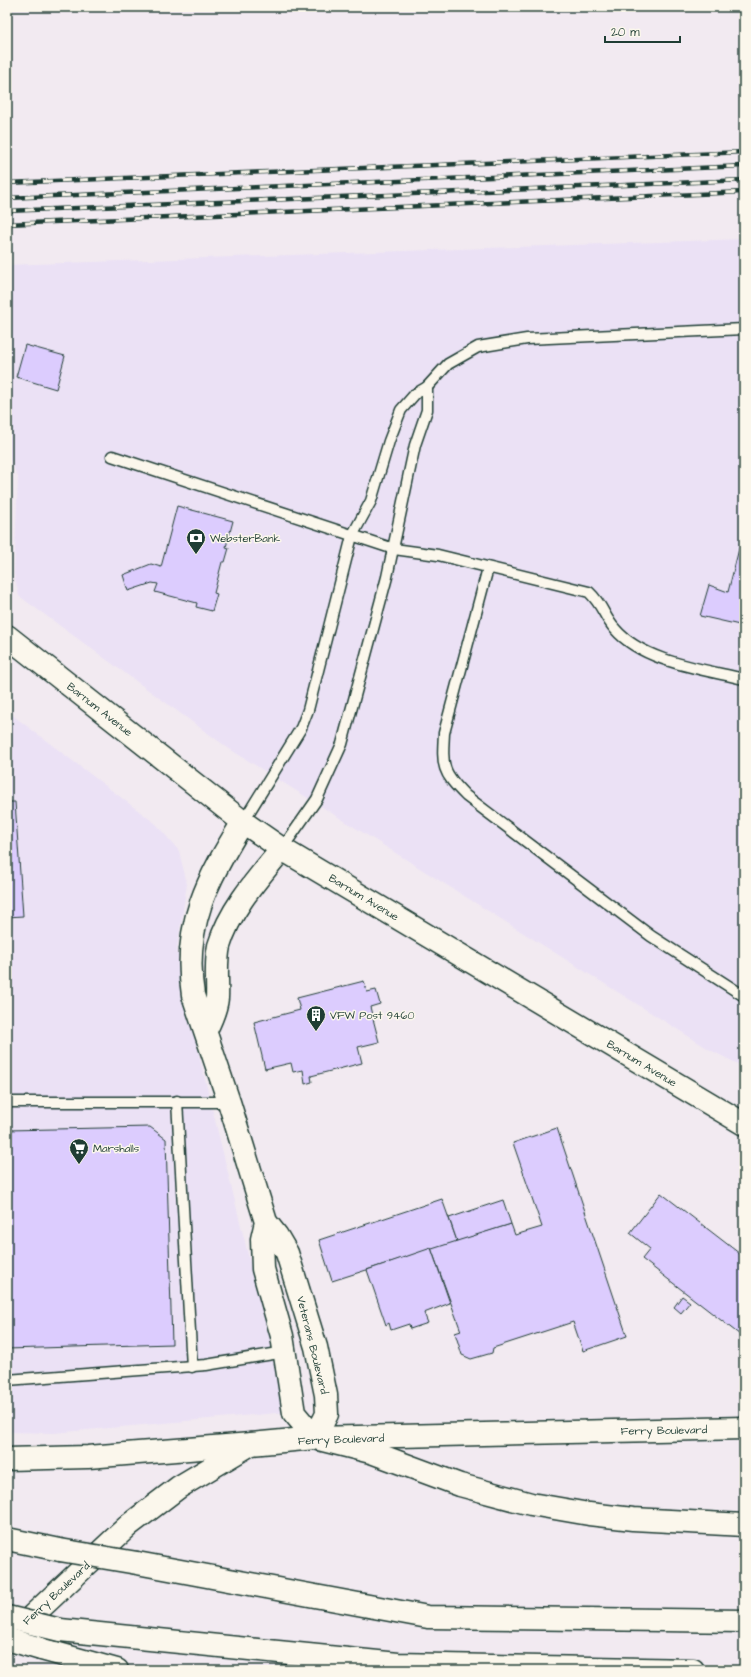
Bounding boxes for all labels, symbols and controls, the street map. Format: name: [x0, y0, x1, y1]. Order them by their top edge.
scale bar: [605, 18, 680, 44]
text: 20 m: [611, 24, 640, 41]
bank icon: WebsterBank: [185, 527, 207, 555]
place label: WebsterBank: [210, 531, 280, 546]
street label: Barnum Avenue: [64, 679, 136, 740]
street label: Barnum Avenue: [326, 871, 402, 924]
building icon: VFW Post 9460: [305, 1004, 327, 1032]
place label: VFW Post 9460: [330, 1008, 414, 1023]
street label: Barnum Avenue: [604, 1037, 680, 1090]
supermarket icon: Marshalls: [68, 1137, 90, 1165]
place label: Marshalls: [93, 1141, 140, 1156]
street label: Veterans Boulevard: [293, 1294, 332, 1396]
street label: Ferry Boulevard: [621, 1422, 708, 1440]
street label: Ferry Boulevard: [298, 1430, 385, 1450]
street label: Ferry Boulevard: [20, 1558, 94, 1629]

